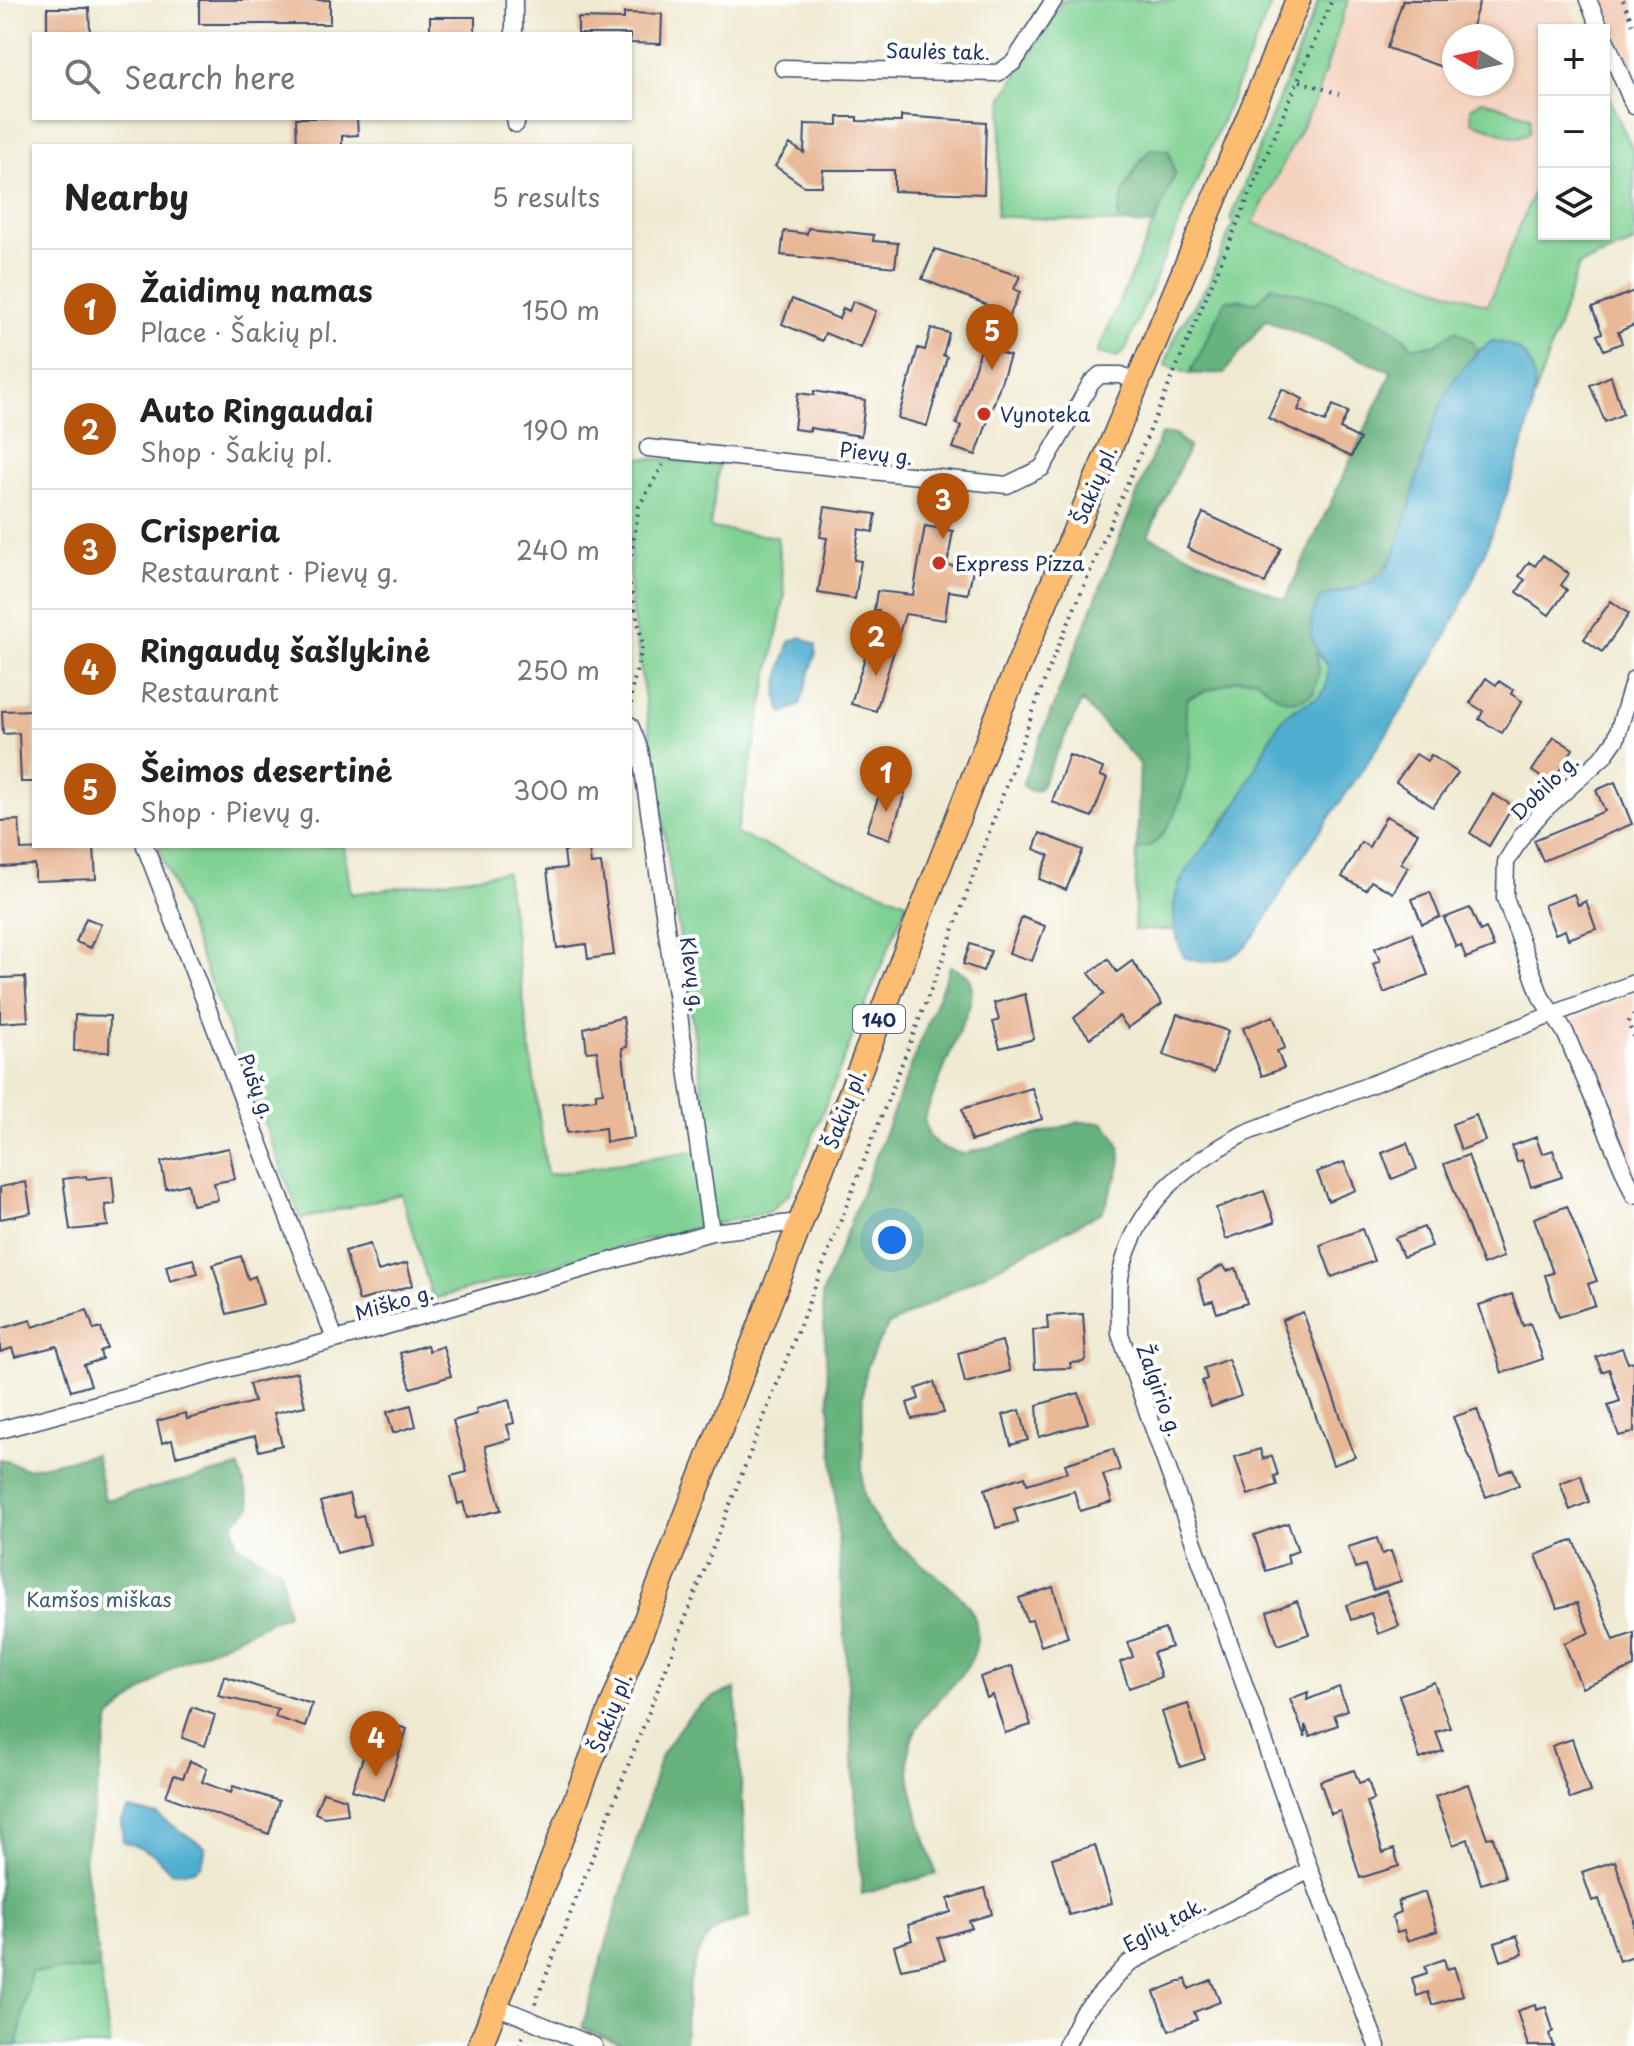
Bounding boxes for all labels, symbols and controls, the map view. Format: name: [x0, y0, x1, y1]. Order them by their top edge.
north arrow: [1442, 24, 1514, 96]
map controls: [1538, 24, 1610, 240]
button: +: [1538, 24, 1610, 96]
search box: [32, 32, 632, 120]
street label: Saulės tak.: [886, 35, 990, 67]
icon: search: [60, 54, 104, 98]
text: Search here: [124, 54, 296, 99]
button: −: [1538, 96, 1610, 168]
button: layers: [1538, 168, 1610, 240]
text: Nearby: [64, 170, 189, 222]
text: 5 results: [492, 177, 600, 216]
text: Žaidimų namas: [140, 267, 373, 312]
text: 1: [84, 290, 96, 329]
text: 150 m: [522, 290, 600, 329]
pin: 5: [966, 304, 1018, 370]
text: Place · Šakių pl.: [140, 312, 338, 351]
text: Auto Ringaudai: [140, 387, 373, 432]
place label: Vynoteka: [1000, 399, 1091, 429]
marker: Vynoteka: [975, 405, 993, 423]
text: 2: [81, 410, 99, 449]
text: 190 m: [523, 410, 600, 449]
text: Shop · Šakių pl.: [140, 432, 333, 471]
street label: Pievų g.: [838, 434, 914, 472]
street label: Šakių pl.: [1064, 441, 1124, 529]
pin: 3: [917, 473, 969, 539]
text: Crisperia: [140, 507, 280, 552]
text: 3: [81, 530, 99, 569]
text: 240 m: [516, 530, 600, 569]
place label: Express Pizza: [955, 548, 1085, 578]
text: Restaurant · Pievų g.: [140, 552, 399, 591]
marker: Express Pizza: [930, 554, 948, 572]
pin: 2: [850, 610, 902, 676]
text: Ringaudų šašlykinė: [140, 627, 430, 672]
text: 4: [81, 650, 99, 689]
text: 250 m: [516, 650, 600, 689]
text: Restaurant: [140, 672, 279, 711]
pin: 1: [860, 746, 912, 812]
text: Šeimos desertinė: [140, 747, 392, 792]
street label: Dobilo g.: [1503, 747, 1585, 827]
text: 5: [82, 770, 98, 809]
text: 300 m: [513, 770, 600, 809]
text: Shop · Pievų g.: [140, 792, 321, 831]
street label: Klevų g.: [673, 935, 713, 1013]
road number: 140: [853, 1005, 905, 1033]
street label: Pušų g.: [231, 1049, 283, 1123]
street label: Šakių pl.: [815, 1065, 873, 1153]
your location: [872, 1220, 912, 1260]
street label: Miško g.: [351, 1277, 437, 1327]
street label: Žalgirio g.: [1129, 1340, 1191, 1440]
park label: Kamšos miškas: [26, 1584, 172, 1614]
street label: Šakių pl.: [581, 1669, 639, 1757]
pin: 4: [350, 1711, 402, 1777]
street label: Eglių tak.: [1117, 1889, 1211, 1959]

